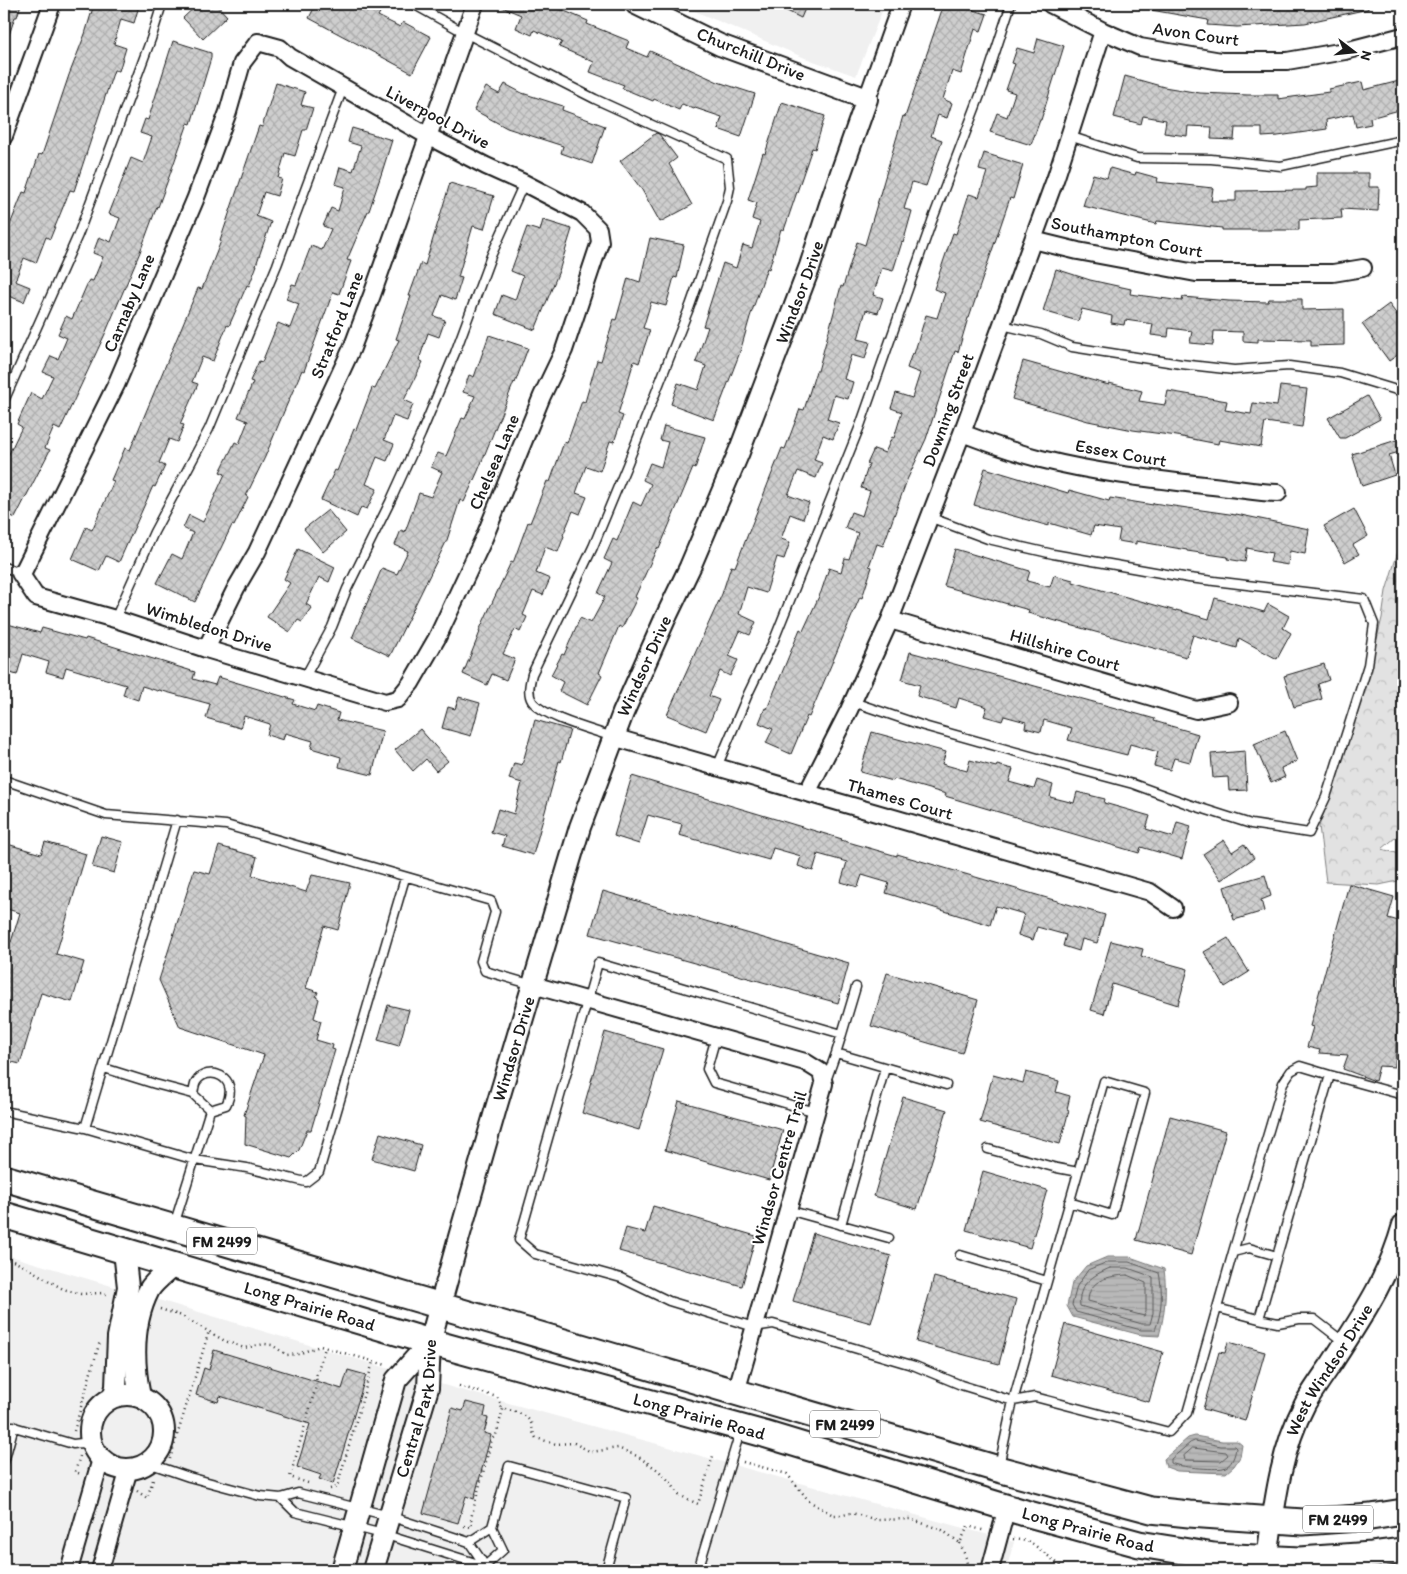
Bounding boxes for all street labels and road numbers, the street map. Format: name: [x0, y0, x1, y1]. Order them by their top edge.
street label: Avon Court: [1151, 17, 1241, 51]
street label: Churchill Drive: [693, 22, 809, 86]
street label: Liverpool Drive: [382, 80, 494, 154]
street label: Southampton Court: [1049, 212, 1205, 263]
street label: Windsor Drive: [770, 238, 828, 347]
street label: Carnaby Lane: [98, 250, 160, 356]
street label: Stratford Lane: [306, 268, 368, 382]
street label: Downing Street: [917, 350, 979, 470]
street label: Chelsea Lane: [464, 411, 524, 513]
street label: Essex Court: [1074, 434, 1169, 472]
street label: Wimbledon Drive: [143, 597, 275, 657]
street label: Windsor Drive: [612, 612, 676, 720]
street label: Hillshire Court: [1007, 624, 1123, 676]
street label: Thames Court: [845, 773, 956, 825]
street label: Windsor Drive: [488, 994, 540, 1104]
street label: Windsor Centre Trail: [746, 1088, 812, 1248]
road number: FM 2499: [187, 1228, 257, 1254]
street label: Long Prairie Road: [241, 1276, 378, 1336]
street label: West Windsor Drive: [1281, 1300, 1378, 1439]
street label: Central Park Drive: [391, 1339, 441, 1480]
street label: Long Prairie Road: [631, 1388, 768, 1445]
road number: FM 2499: [810, 1410, 880, 1438]
street label: Long Prairie Road: [1019, 1502, 1156, 1557]
road number: FM 2499: [1303, 1506, 1373, 1532]

